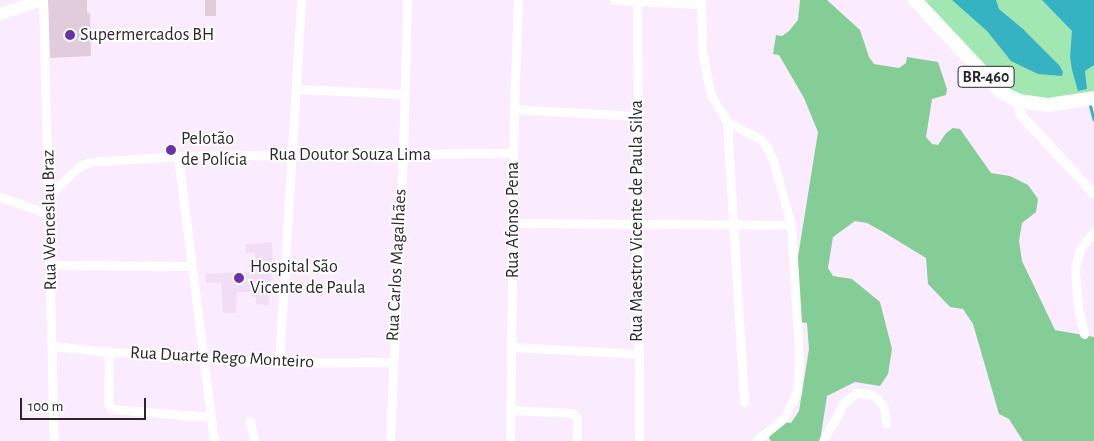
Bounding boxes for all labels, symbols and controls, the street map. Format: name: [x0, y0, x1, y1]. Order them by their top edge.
place label: Supermercados BH: [80, 24, 214, 46]
marker: Supermercados BH: [64, 29, 76, 41]
road number: BR-460: [957, 64, 1015, 90]
street label: Rua Maestro Vicente de Paula Silva: [626, 100, 648, 342]
place label: Pelotão de Polícia: [181, 129, 247, 172]
marker: Pelotão de Polícia: [165, 144, 177, 156]
street label: Rua Doutor Souza Lima: [269, 144, 431, 166]
street label: Rua Wenceslau Braz: [38, 150, 62, 290]
street label: Rua Afonso Pena: [502, 162, 524, 278]
street label: Rua Carlos Magalhães: [382, 188, 412, 342]
place label: Hospital São Vicente de Paula: [250, 257, 366, 300]
marker: Hospital São Vicente de Paula: [232, 271, 246, 285]
street label: Rua Duarte Rego Monteiro: [129, 342, 315, 374]
scale bar: [22, 388, 149, 420]
text: 100 m: [28, 399, 63, 414]

